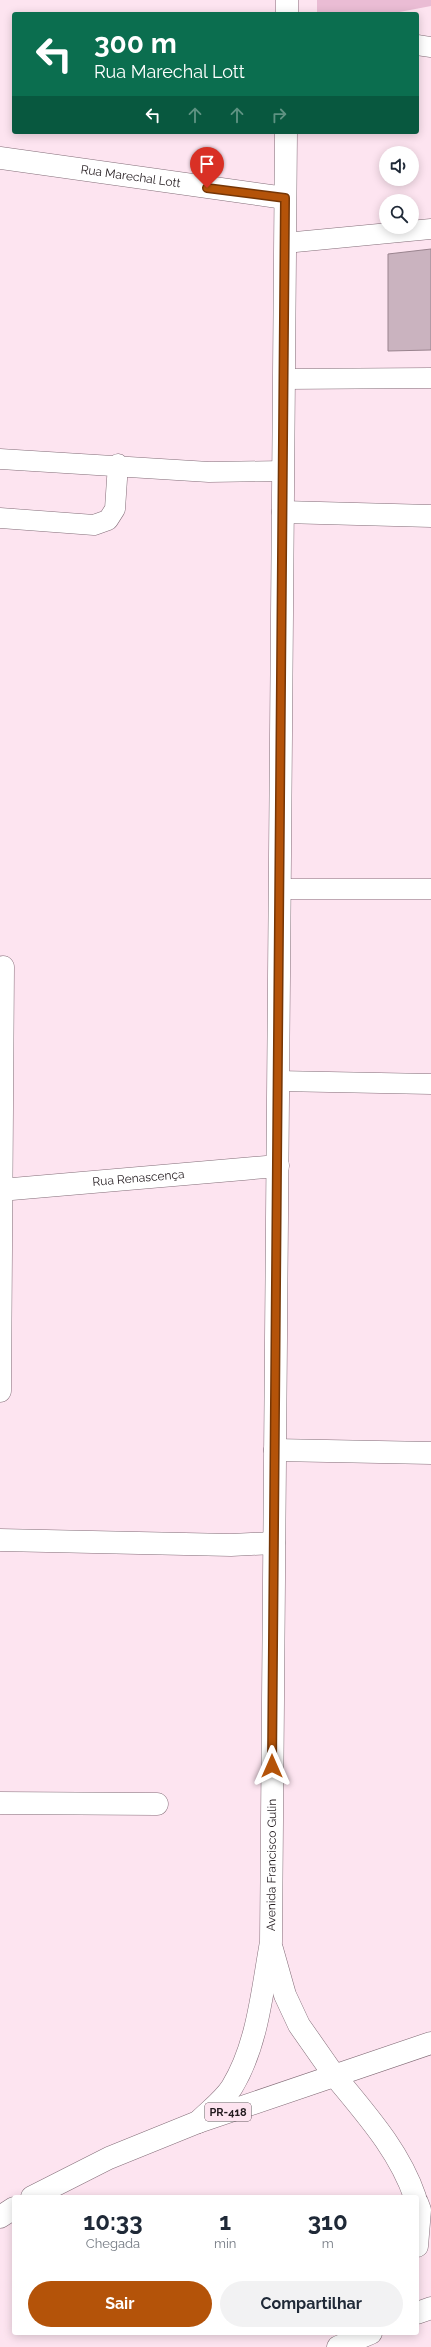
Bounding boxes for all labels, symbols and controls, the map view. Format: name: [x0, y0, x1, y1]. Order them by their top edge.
text: 300 m: [94, 27, 177, 60]
icon: left: [28, 28, 80, 80]
text: Rua Marechal Lott: [94, 61, 245, 82]
icon: left: [142, 104, 164, 126]
icon: ahead: [184, 104, 206, 126]
icon: ahead: [226, 104, 248, 126]
icon: right: [268, 104, 290, 126]
map controls: [379, 146, 419, 234]
button: sound: [379, 146, 419, 186]
pin: [190, 147, 224, 188]
icon: arrive: [196, 153, 218, 175]
street label: Rua Marechal Lott: [80, 162, 182, 190]
button: search: [379, 194, 419, 234]
street label: Rua Renascença: [92, 1167, 185, 1189]
position arrow: [251, 1745, 293, 1787]
street label: Avenida Francisco Gulin: [264, 1799, 279, 1931]
road number: PR-418: [205, 2103, 251, 2121]
text: 10:33: [83, 2207, 143, 2236]
text: 1: [219, 2207, 231, 2236]
text: 310: [308, 2207, 348, 2236]
text: Chegada: [86, 2236, 140, 2251]
text: min: [214, 2236, 236, 2251]
text: m: [322, 2236, 334, 2251]
button: Sair: [28, 2281, 212, 2327]
button: Compartilhar: [220, 2281, 403, 2327]

